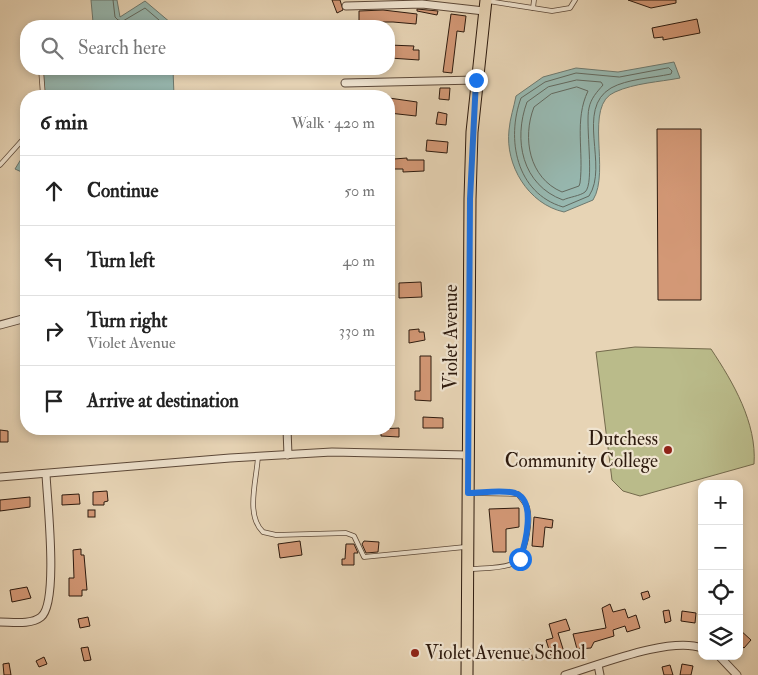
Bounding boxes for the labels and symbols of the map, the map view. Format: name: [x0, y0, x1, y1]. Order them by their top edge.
route end: [465, 69, 488, 92]
street label: Violet Avenue: [439, 284, 463, 390]
place label: Dutchess Community College: [505, 427, 658, 473]
marker: Dutchess Community College: [662, 444, 674, 456]
route start: [509, 548, 532, 571]
place label: Violet Avenue School: [425, 641, 586, 665]
marker: Violet Avenue School: [409, 647, 421, 659]

